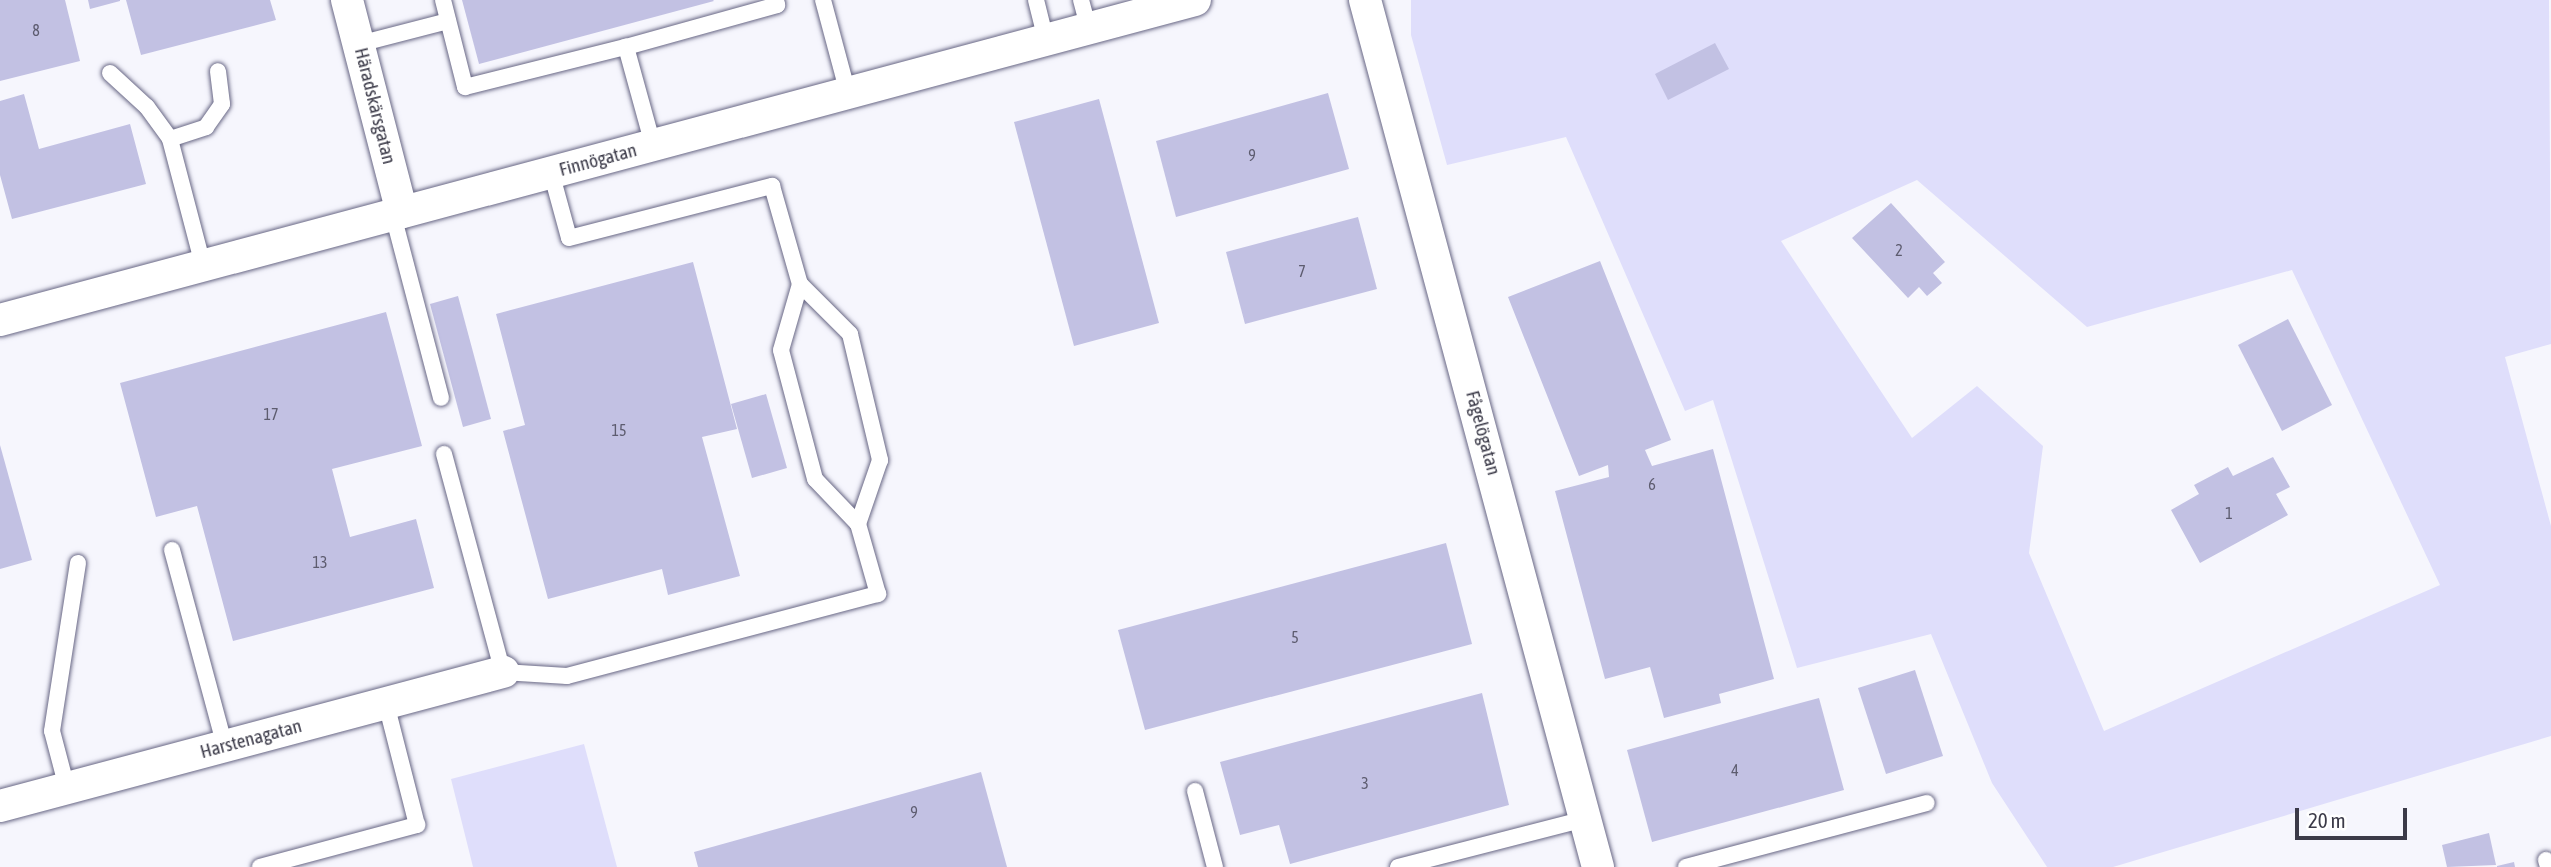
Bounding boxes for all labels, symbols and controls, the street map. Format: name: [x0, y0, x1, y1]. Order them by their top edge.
house number: 8: [32, 20, 40, 40]
street label: Häradskärsgatan: [350, 45, 400, 167]
street label: Finnögatan: [557, 139, 639, 181]
house number: 9: [1248, 145, 1256, 165]
house number: 2: [1895, 240, 1903, 260]
house number: 7: [1298, 261, 1306, 281]
street label: Fågelögatan: [1461, 388, 1505, 478]
house number: 17: [263, 404, 279, 424]
house number: 15: [611, 420, 627, 440]
house number: 6: [1648, 474, 1656, 494]
house number: 1: [2225, 503, 2233, 523]
house number: 13: [312, 552, 328, 572]
house number: 5: [1291, 627, 1299, 647]
street label: Harstenagatan: [198, 714, 304, 764]
house number: 4: [1731, 760, 1739, 780]
house number: 3: [1361, 773, 1369, 793]
scale bar: [2299, 794, 2411, 838]
house number: 9: [910, 802, 918, 822]
text: 20 m: [2308, 808, 2346, 832]

